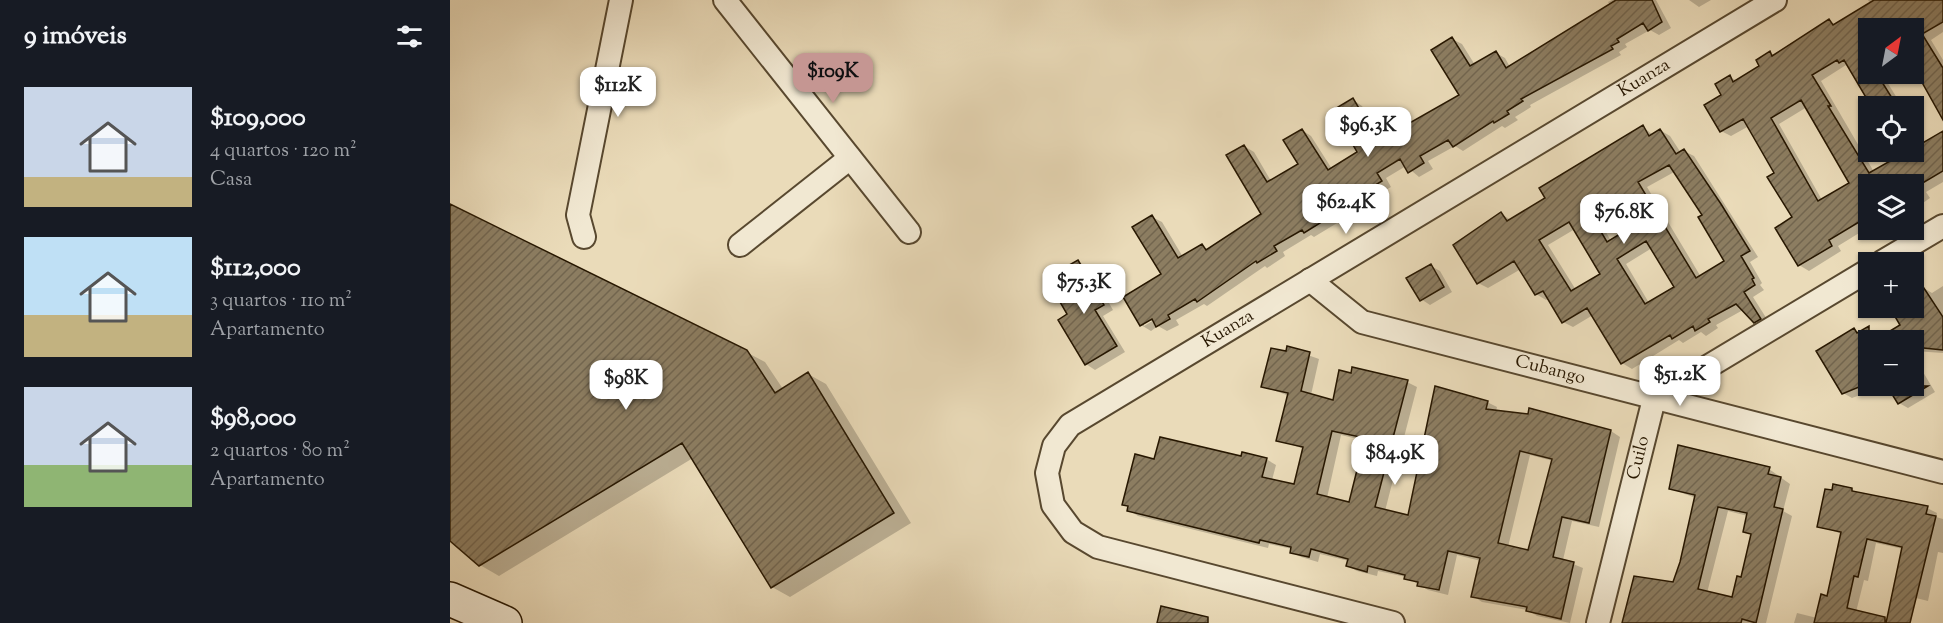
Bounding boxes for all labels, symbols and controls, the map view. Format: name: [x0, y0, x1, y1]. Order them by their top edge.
text: 9 imóveis: [24, 18, 127, 55]
north arrow: [1858, 18, 1924, 84]
map controls: [1858, 18, 1924, 396]
icon: filters: [393, 20, 426, 53]
pin: $109K: [791, 53, 875, 104]
street label: Kuanza: [1613, 53, 1676, 105]
text: $109K: [807, 58, 859, 87]
pin: $112K: [576, 67, 660, 118]
text: $112K: [594, 72, 642, 101]
button: locate: [1858, 96, 1924, 162]
text: $109,000: [210, 100, 306, 137]
pin: $96.3K: [1319, 107, 1417, 158]
icon: home: [72, 111, 144, 183]
text: $96.3K: [1339, 112, 1397, 141]
text: 4 quartos · 120 m²: [210, 137, 357, 166]
text: Casa: [210, 166, 252, 195]
button: layers: [1858, 174, 1924, 240]
pin: $62.4K: [1297, 184, 1395, 235]
text: $62.4K: [1316, 189, 1376, 218]
pin: $76.8K: [1575, 194, 1673, 245]
text: $76.8K: [1594, 199, 1654, 228]
text: $112,000: [210, 250, 301, 287]
button: +: [1858, 252, 1924, 318]
icon: home: [72, 261, 144, 333]
pin: $75.3K: [1035, 264, 1133, 315]
text: $75.3K: [1056, 269, 1112, 298]
text: 3 quartos · 110 m²: [210, 287, 352, 316]
street label: Kuanza: [1197, 304, 1259, 355]
text: Apartamento: [210, 316, 325, 345]
button: −: [1858, 330, 1924, 396]
street label: Cubango: [1512, 349, 1588, 392]
pin: $51.2K: [1631, 356, 1729, 407]
pin: $98K: [590, 360, 662, 411]
text: $51.2K: [1653, 361, 1707, 390]
text: $98K: [604, 365, 648, 394]
text: $98,000: [210, 400, 296, 437]
icon: home: [72, 411, 144, 483]
street label: Cuilo: [1621, 433, 1657, 483]
pin: $84.9K: [1346, 435, 1444, 486]
text: 2 quartos · 80 m²: [210, 437, 350, 466]
text: $84.9K: [1365, 440, 1425, 469]
text: Apartamento: [210, 466, 325, 495]

